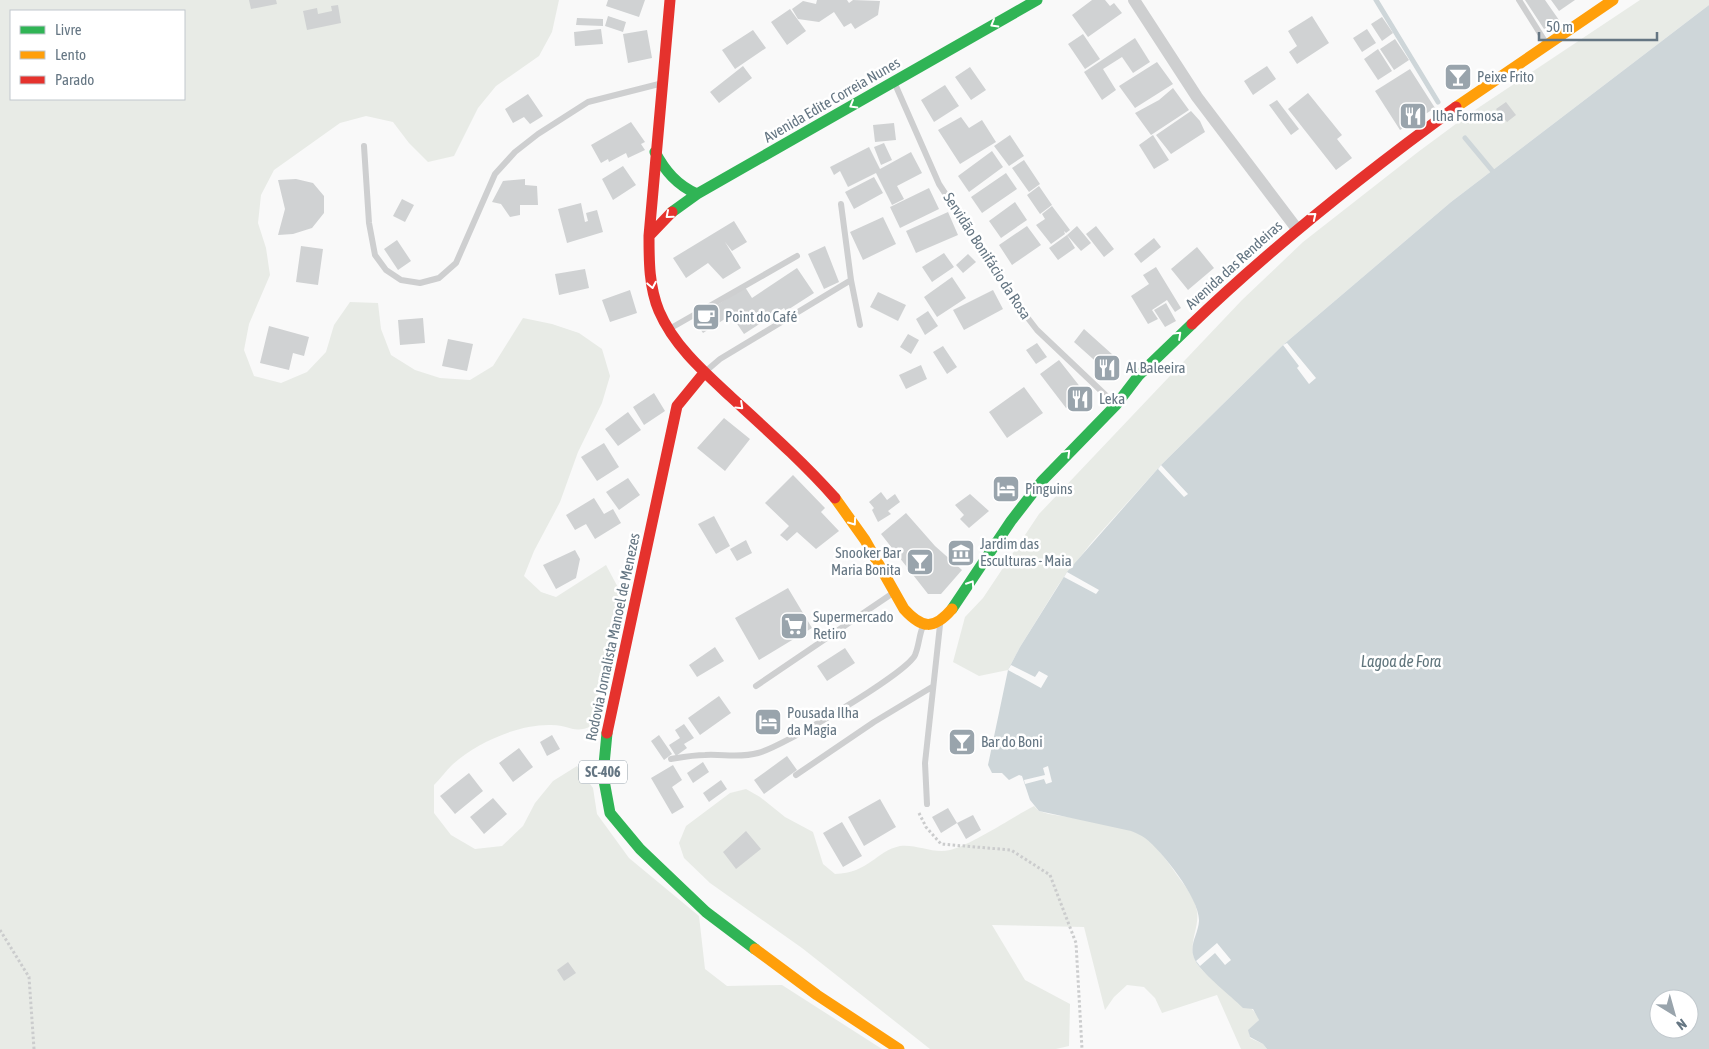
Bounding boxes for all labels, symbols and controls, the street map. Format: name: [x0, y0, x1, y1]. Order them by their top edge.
legend: [10, 10, 185, 100]
scale bar: [1539, 10, 1656, 42]
one-way arrow: [991, 18, 1000, 28]
text: 50 m: [1546, 18, 1573, 35]
text: Livre: [55, 21, 82, 38]
text: Lento: [55, 46, 86, 63]
street label: Avenida Edite Correia Nunes: [761, 54, 903, 146]
bar icon: Peixe Frito: [1443, 62, 1473, 92]
place label: Peixe Frito: [1477, 68, 1534, 85]
text: Parado: [55, 71, 94, 88]
one-way arrow: [850, 99, 859, 109]
restaurant icon: Ilha Formosa: [1398, 101, 1428, 131]
place label: Ilha Formosa: [1432, 107, 1503, 124]
street label: Servidão Bonifácio da Rosa: [940, 189, 1035, 322]
one-way arrow: [665, 209, 674, 218]
one-way arrow: [1307, 213, 1316, 221]
street label: Avenida das Rendeiras: [1182, 217, 1285, 312]
one-way arrow: [646, 280, 657, 289]
cafe icon: Point do Café: [691, 302, 721, 332]
place label: Point do Café: [725, 308, 797, 325]
one-way arrow: [1173, 332, 1182, 341]
restaurant icon: Al Baleeira: [1092, 353, 1122, 383]
place label: Al Baleeira: [1126, 359, 1185, 376]
restaurant icon: Leka: [1065, 384, 1095, 414]
place label: Leka: [1099, 390, 1125, 407]
one-way arrow: [734, 400, 743, 409]
one-way arrow: [1061, 450, 1070, 459]
hotel icon: Pinguins: [991, 474, 1021, 504]
place label: Pinguins: [1025, 480, 1073, 497]
one-way arrow: [847, 516, 856, 526]
street label: Rodovia Jornalista Manoel de Menezes: [582, 531, 643, 742]
place label: Jardim das Esculturas - Maia: [980, 535, 1072, 569]
museum icon: Jardim das Esculturas - Maia: [946, 538, 976, 568]
place label: Snooker Bar Maria Bonita: [831, 544, 902, 578]
bar icon: Snooker Bar Maria Bonita: [905, 547, 935, 577]
one-way arrow: [965, 580, 974, 590]
place label: Supermercado Retiro: [813, 608, 894, 642]
supermarket icon: Supermercado Retiro: [779, 611, 809, 641]
water label: Lagoa de Fora: [1361, 652, 1442, 671]
place label: Pousada Ilha da Magia: [787, 704, 859, 738]
hotel icon: Pousada Ilha da Magia: [753, 707, 783, 737]
bar icon: Bar do Boni: [947, 727, 977, 757]
place label: Bar do Boni: [981, 733, 1043, 750]
road number: SC-406: [579, 760, 627, 784]
north arrow: [1649, 989, 1699, 1039]
text: N: [1674, 1016, 1690, 1033]

